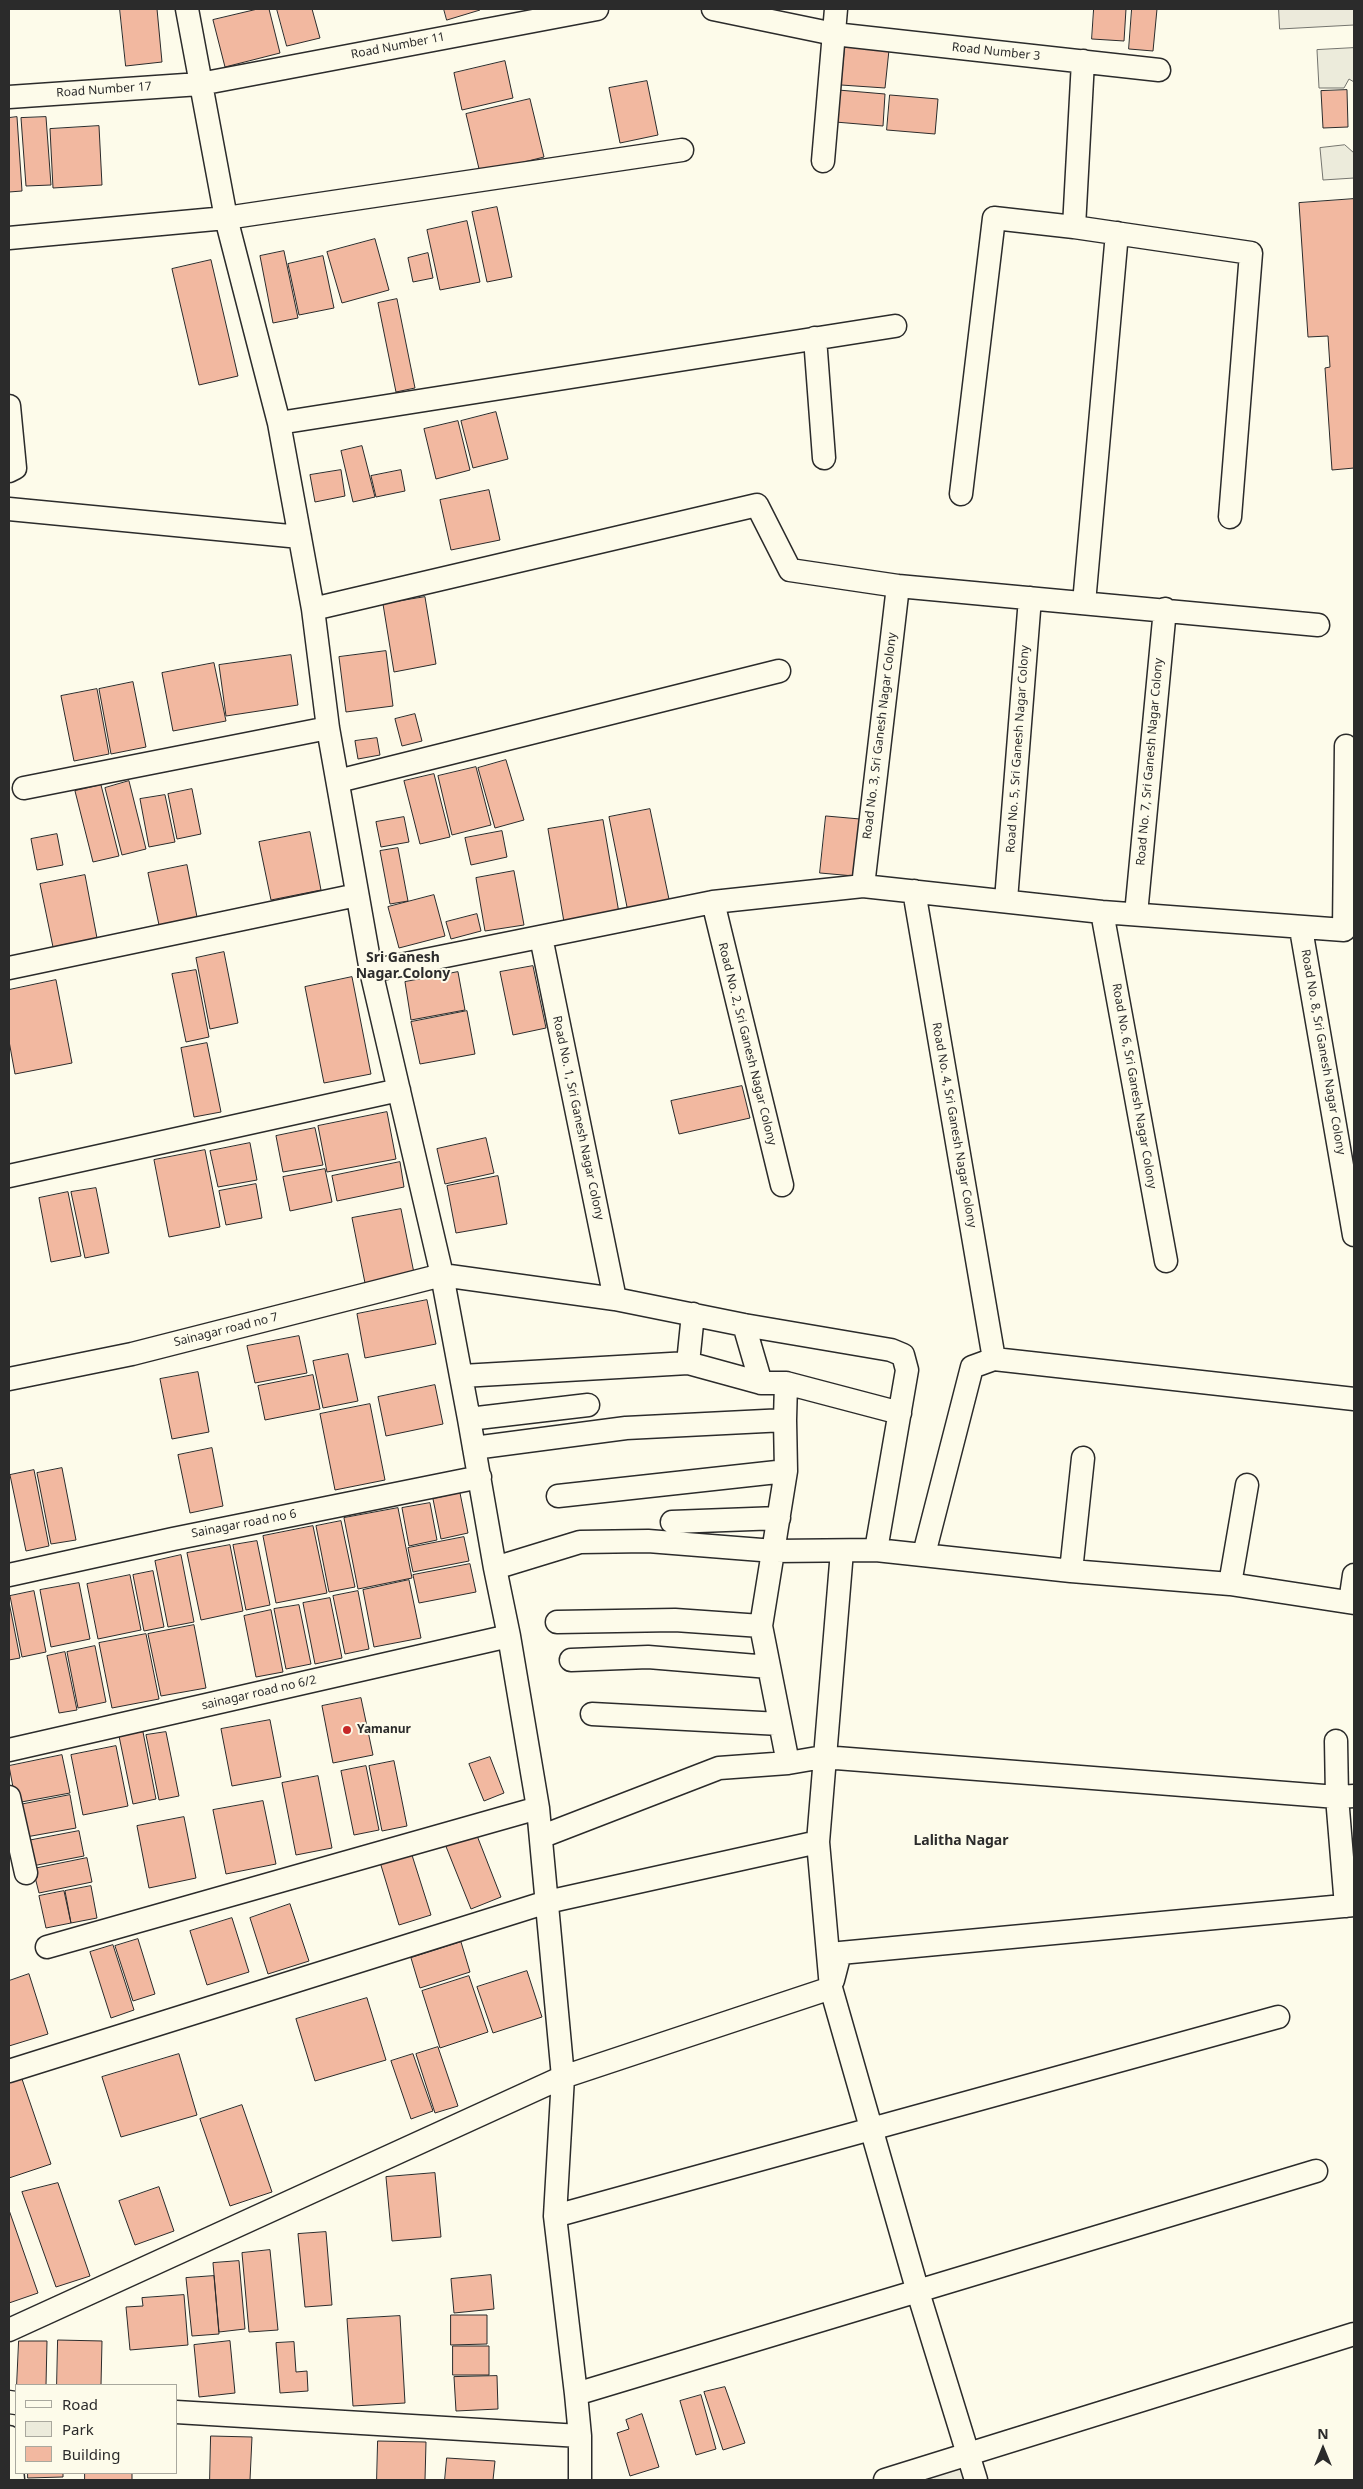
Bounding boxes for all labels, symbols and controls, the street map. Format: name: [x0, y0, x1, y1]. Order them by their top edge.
street label: Road Number 11: [350, 30, 446, 62]
street label: Road Number 3: [951, 40, 1041, 64]
street label: Road Number 17: [56, 79, 152, 101]
street label: Road No. 3, Sri Ganesh Nagar Colony: [860, 632, 900, 840]
street label: Road No. 5, Sri Ganesh Nagar Colony: [1004, 645, 1032, 853]
street label: Road No. 7, Sri Ganesh Nagar Colony: [1134, 658, 1166, 866]
street label: Road No. 2, Sri Ganesh Nagar Colony: [715, 941, 779, 1147]
street label: Road No. 8, Sri Ganesh Nagar Colony: [1298, 948, 1348, 1156]
district label: Sri Ganesh Nagar Colony: [356, 950, 450, 982]
street label: Road No. 6, Sri Ganesh Nagar Colony: [1109, 982, 1159, 1190]
street label: Road No. 1, Sri Ganesh Nagar Colony: [549, 1015, 607, 1221]
street label: Road No. 4, Sri Ganesh Nagar Colony: [929, 1021, 979, 1229]
street label: Sainagar road no 7: [173, 1310, 279, 1350]
street label: Sainagar road no 6: [190, 1507, 298, 1541]
street label: sainagar road no 6/2: [200, 1673, 318, 1713]
place label: Yamanur: [357, 1723, 411, 1737]
marker: Yamanur: [341, 1724, 353, 1736]
district label: Lalitha Nagar: [913, 1833, 1009, 1849]
legend: [15, 2384, 178, 2474]
text: Road: [62, 2394, 98, 2414]
text: Park: [62, 2419, 94, 2439]
north arrow: [1298, 2424, 1348, 2474]
text: N: [1317, 2424, 1329, 2443]
text: Building: [62, 2444, 120, 2464]

